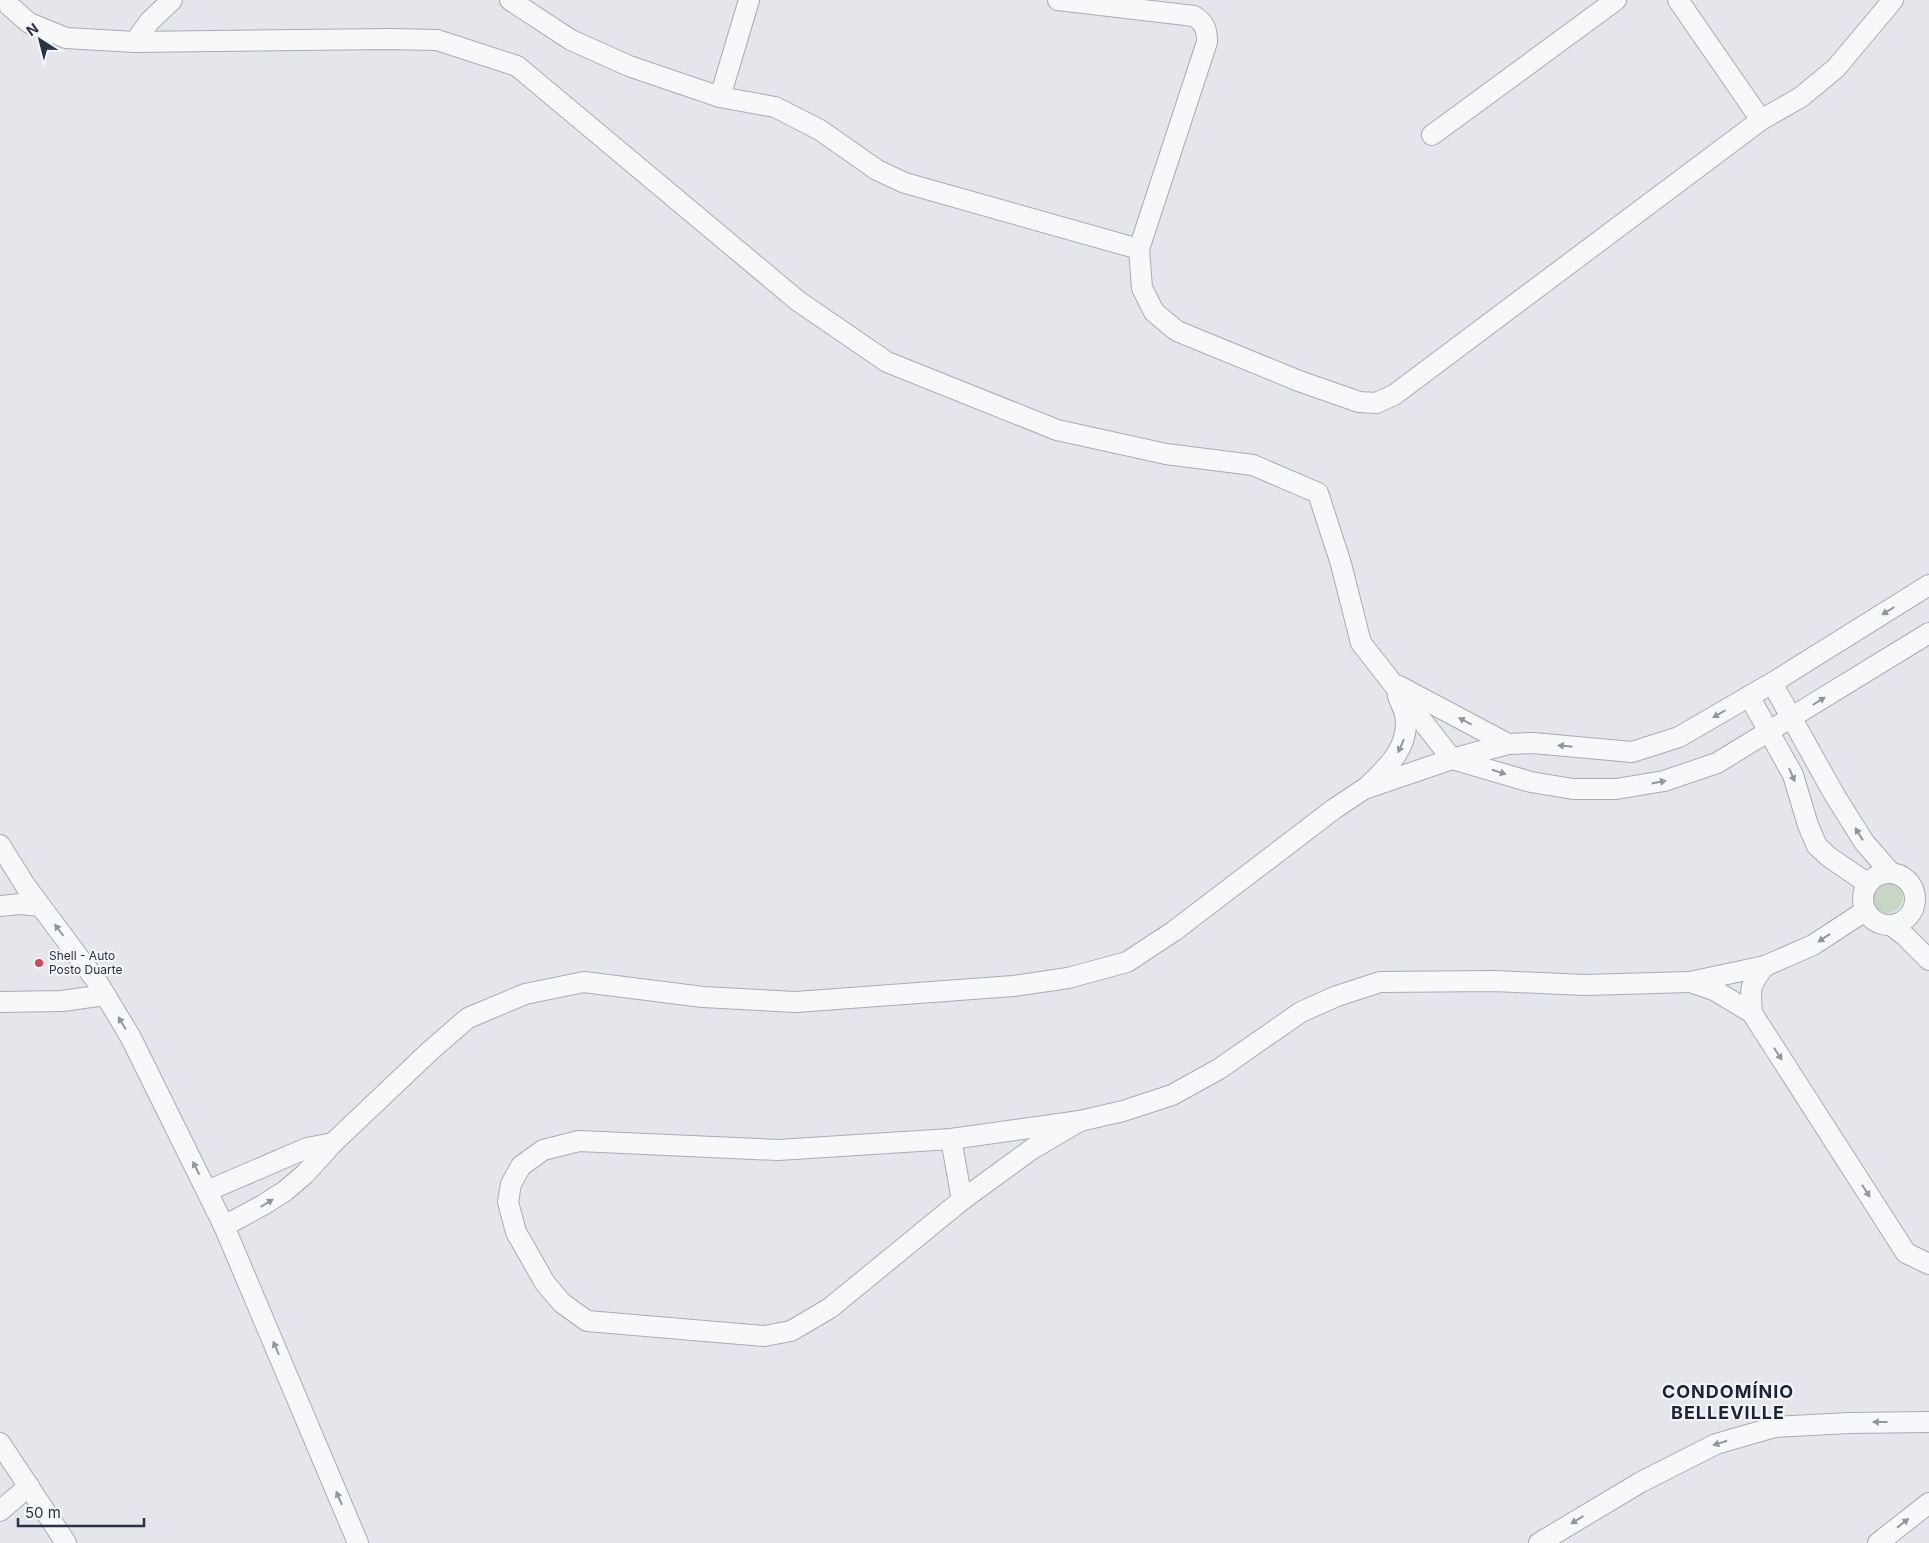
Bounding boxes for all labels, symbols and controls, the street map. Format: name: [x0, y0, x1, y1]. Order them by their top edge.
north arrow: [15, 15, 65, 65]
text: N: [23, 19, 41, 39]
one-way arrow: [1881, 606, 1894, 616]
one-way arrow: [1812, 697, 1825, 706]
one-way arrow: [1712, 709, 1726, 718]
one-way arrow: [1457, 717, 1472, 725]
one-way arrow: [1396, 739, 1404, 753]
one-way arrow: [1557, 742, 1573, 750]
one-way arrow: [1788, 768, 1796, 782]
one-way arrow: [1492, 769, 1507, 777]
one-way arrow: [1652, 777, 1668, 785]
one-way arrow: [1855, 827, 1864, 841]
one-way arrow: [53, 924, 64, 937]
one-way arrow: [1817, 933, 1831, 943]
place label: Shell - Auto Posto Duarte: [49, 948, 123, 977]
marker: Shell - Auto Posto Duarte: [33, 957, 45, 969]
one-way arrow: [117, 1017, 126, 1030]
one-way arrow: [1774, 1047, 1783, 1061]
one-way arrow: [191, 1161, 199, 1175]
one-way arrow: [1861, 1184, 1871, 1198]
one-way arrow: [260, 1198, 273, 1207]
one-way arrow: [271, 1341, 279, 1355]
district label: CONDOMÍNIO BELLEVILLE: [1662, 1381, 1794, 1423]
one-way arrow: [1872, 1418, 1888, 1426]
one-way arrow: [1712, 1439, 1727, 1447]
one-way arrow: [334, 1491, 342, 1505]
scale bar: [18, 1496, 144, 1528]
text: 50 m: [25, 1503, 61, 1522]
one-way arrow: [1571, 1515, 1584, 1524]
one-way arrow: [1897, 1518, 1910, 1528]

